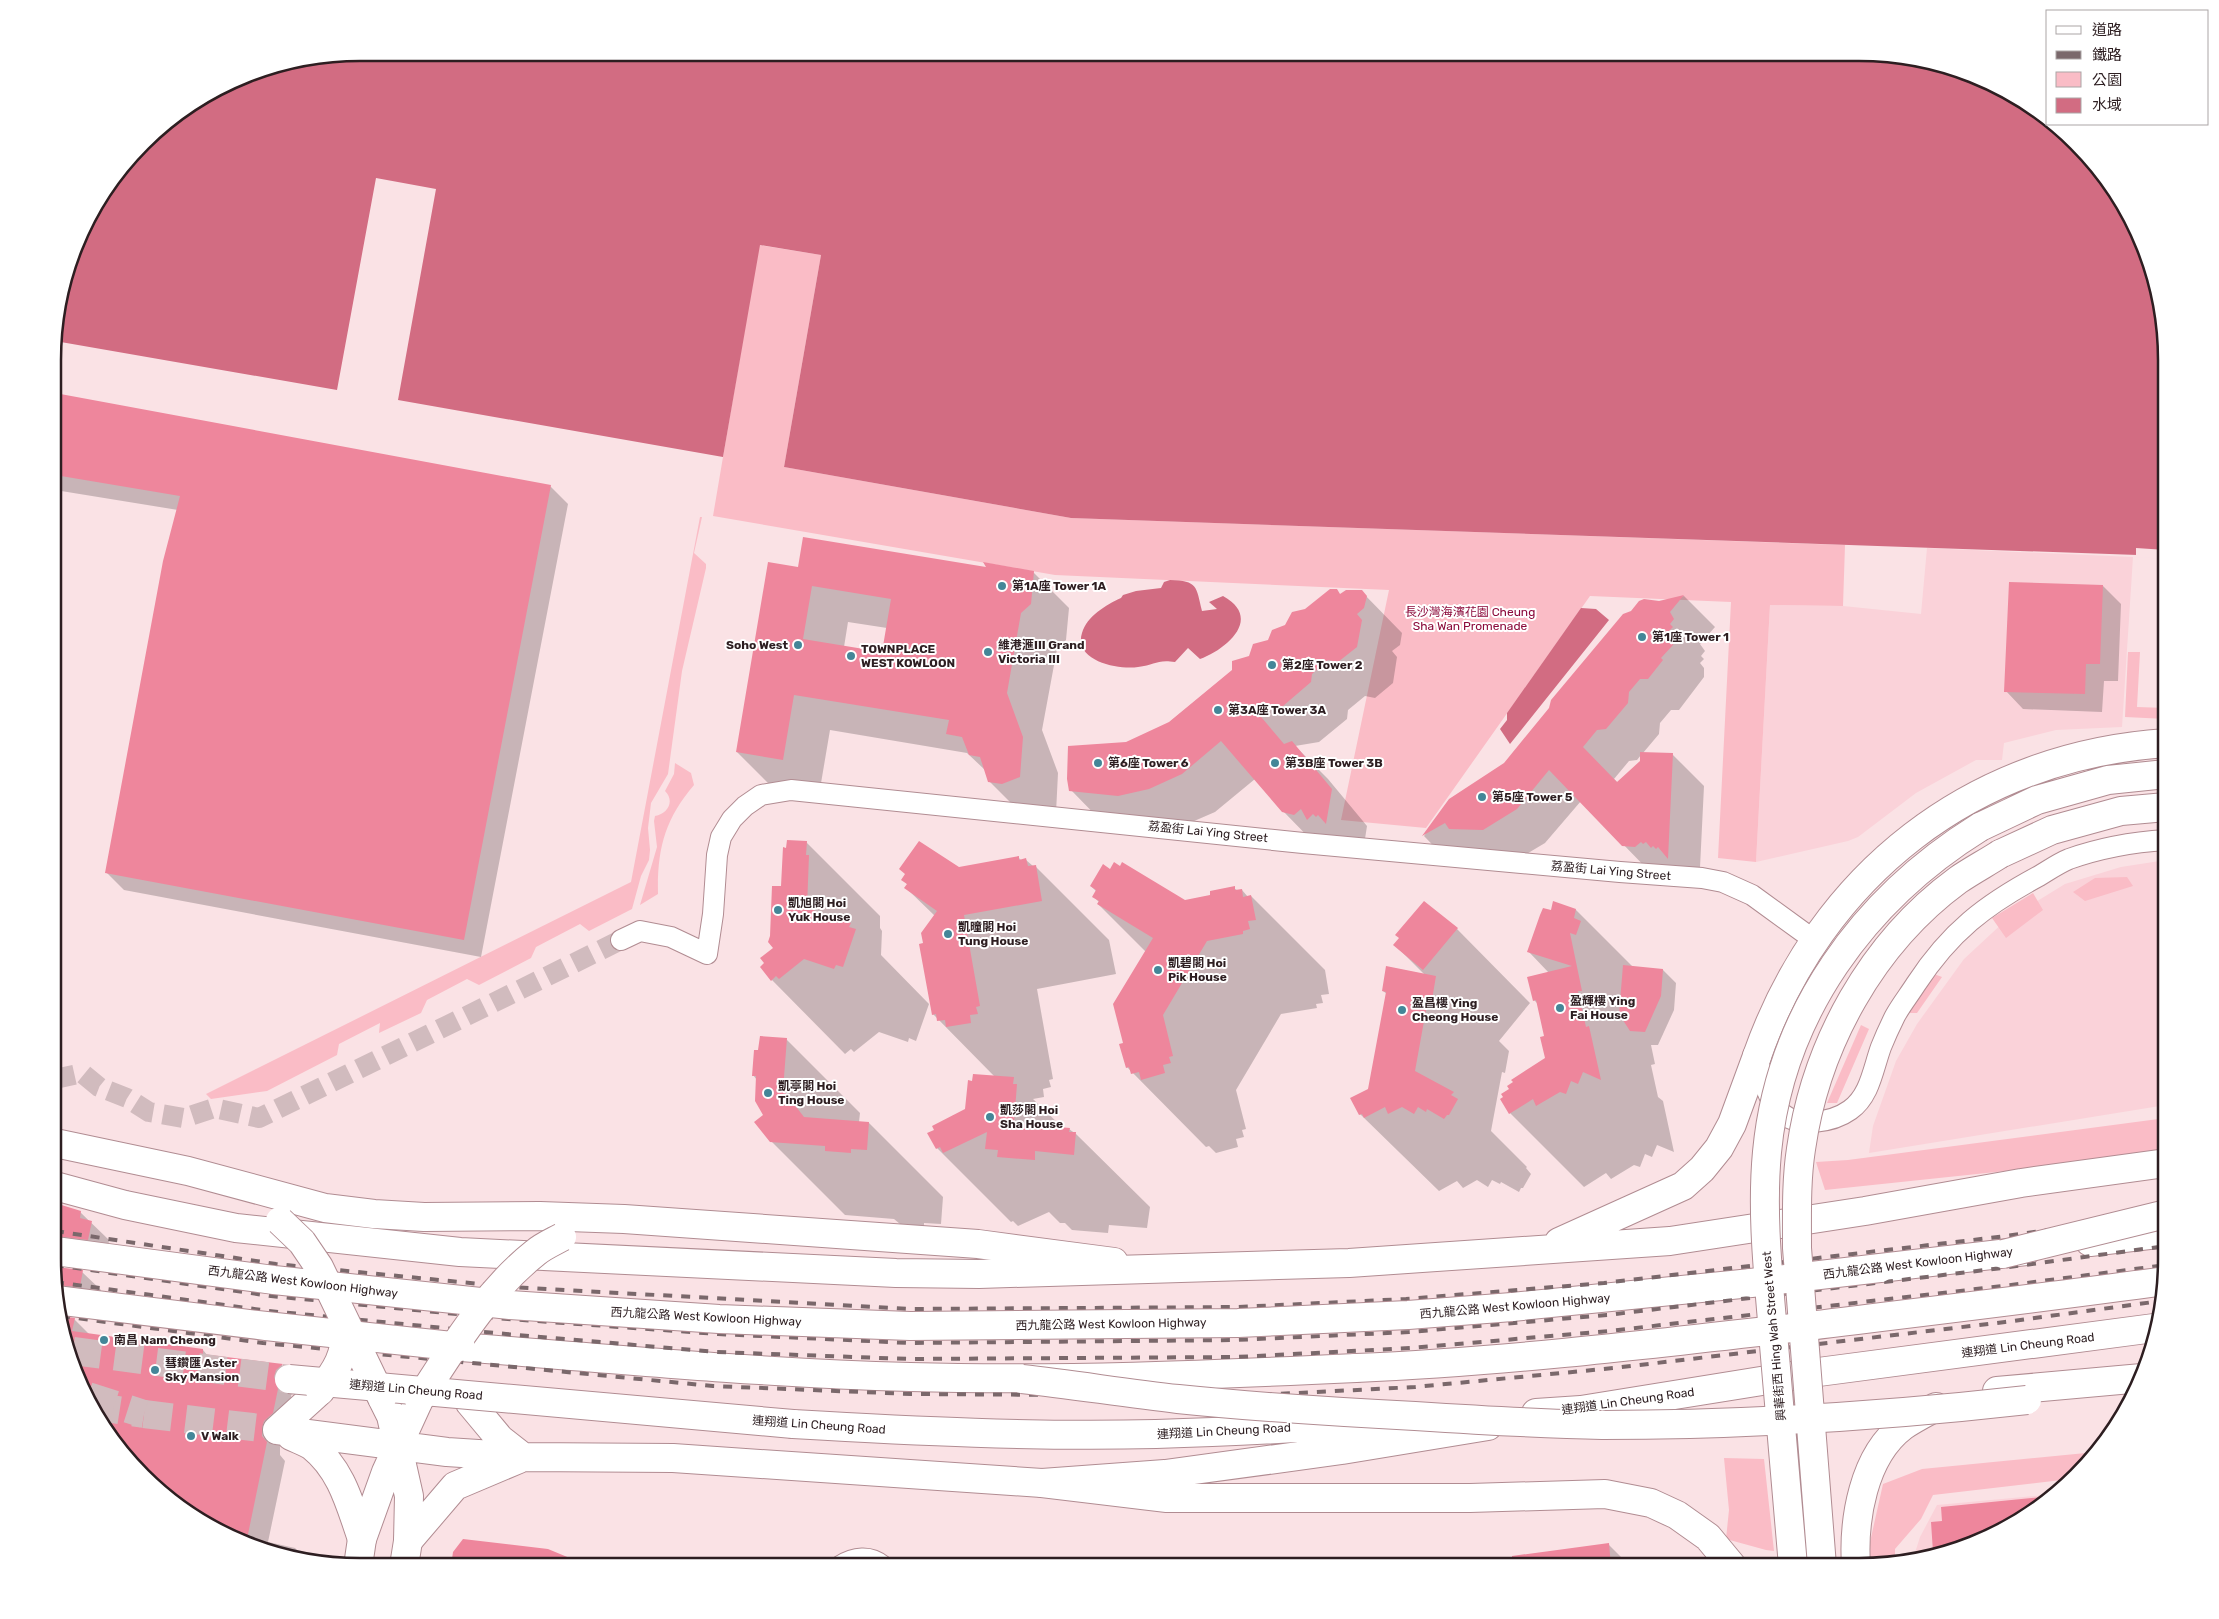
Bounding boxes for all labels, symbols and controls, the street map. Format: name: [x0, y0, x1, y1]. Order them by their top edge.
legend: [2046, 10, 2209, 125]
text: 道路: [2092, 21, 2122, 39]
text: 鐵路: [2092, 46, 2122, 64]
text: 公園: [2092, 71, 2122, 89]
text: 水域: [2092, 96, 2122, 114]
place label: 第1A座 Tower 1A: [1012, 579, 1106, 593]
marker: 第1A座 Tower 1A: [996, 580, 1008, 592]
park label: 長沙灣海濱花園 Cheung Sha Wan Promenade: [1405, 605, 1535, 633]
place label: 第1座 Tower 1: [1652, 630, 1729, 644]
marker: 第1座 Tower 1: [1636, 631, 1648, 643]
place label: Soho West: [726, 638, 788, 652]
place label: 維港滙III Grand Victoria III: [998, 638, 1085, 666]
marker: Soho West: [792, 639, 804, 651]
place label: TOWNPLACE WEST KOWLOON: [861, 642, 955, 670]
marker: 維港滙III Grand Victoria III: [982, 646, 994, 658]
marker: TOWNPLACE WEST KOWLOON: [845, 650, 857, 662]
place label: 第2座 Tower 2: [1282, 658, 1363, 672]
marker: 第2座 Tower 2: [1266, 659, 1278, 671]
place label: 第3A座 Tower 3A: [1228, 703, 1326, 717]
marker: 第3A座 Tower 3A: [1212, 704, 1224, 716]
place label: 第6座 Tower 6: [1108, 756, 1189, 770]
place label: 第3B座 Tower 3B: [1285, 756, 1383, 770]
marker: 第6座 Tower 6: [1092, 757, 1104, 769]
marker: 第3B座 Tower 3B: [1269, 757, 1281, 769]
place label: 第5座 Tower 5: [1492, 790, 1573, 804]
marker: 第5座 Tower 5: [1476, 791, 1488, 803]
street label: 荔盈街 Lai Ying Street: [1147, 819, 1269, 845]
street label: 荔盈街 Lai Ying Street: [1550, 859, 1672, 883]
place label: 凱旭閣 Hoi Yuk House: [788, 896, 850, 924]
marker: 凱旭閣 Hoi Yuk House: [772, 904, 784, 916]
place label: 凱曈閣 Hoi Tung House: [958, 920, 1028, 948]
marker: 凱曈閣 Hoi Tung House: [942, 928, 954, 940]
place label: 凱碧閣 Hoi Pik House: [1168, 956, 1227, 984]
marker: 凱碧閣 Hoi Pik House: [1152, 964, 1164, 976]
place label: 盈輝樓 Ying Fai House: [1570, 994, 1635, 1022]
place label: 盈昌樓 Ying Cheong House: [1412, 996, 1498, 1024]
marker: 盈輝樓 Ying Fai House: [1554, 1002, 1566, 1014]
marker: 盈昌樓 Ying Cheong House: [1396, 1004, 1408, 1016]
place label: 凱葶閣 Hoi Ting House: [778, 1079, 845, 1107]
marker: 凱葶閣 Hoi Ting House: [762, 1087, 774, 1099]
place label: 凱莎閣 Hoi Sha House: [1000, 1103, 1063, 1131]
marker: 凱莎閣 Hoi Sha House: [984, 1111, 996, 1123]
street label: 西九龍公路 West Kowloon Highway: [1822, 1244, 2014, 1282]
street label: 興華街西 Hing Wah Street West: [1760, 1250, 1788, 1421]
street label: 西九龍公路 West Kowloon Highway: [207, 1263, 399, 1301]
street label: 西九龍公路 West Kowloon Highway: [1419, 1291, 1611, 1321]
street label: 西九龍公路 West Kowloon Highway: [610, 1305, 802, 1329]
street label: 西九龍公路 West Kowloon Highway: [1015, 1315, 1207, 1333]
street label: 連翔道 Lin Cheung Road: [1961, 1330, 2095, 1360]
place label: 南昌 Nam Cheong: [114, 1333, 216, 1347]
marker: 南昌 Nam Cheong: [98, 1334, 110, 1346]
place label: 彗鑽匯 Aster Sky Mansion: [165, 1356, 240, 1384]
marker: 彗鑽匯 Aster Sky Mansion: [149, 1364, 161, 1376]
street label: 連翔道 Lin Cheung Road: [349, 1377, 483, 1403]
street label: 連翔道 Lin Cheung Road: [1561, 1385, 1695, 1417]
street label: 連翔道 Lin Cheung Road: [752, 1413, 886, 1437]
street label: 連翔道 Lin Cheung Road: [1157, 1421, 1291, 1441]
place label: V Walk: [201, 1429, 239, 1443]
marker: V Walk: [185, 1430, 197, 1442]

